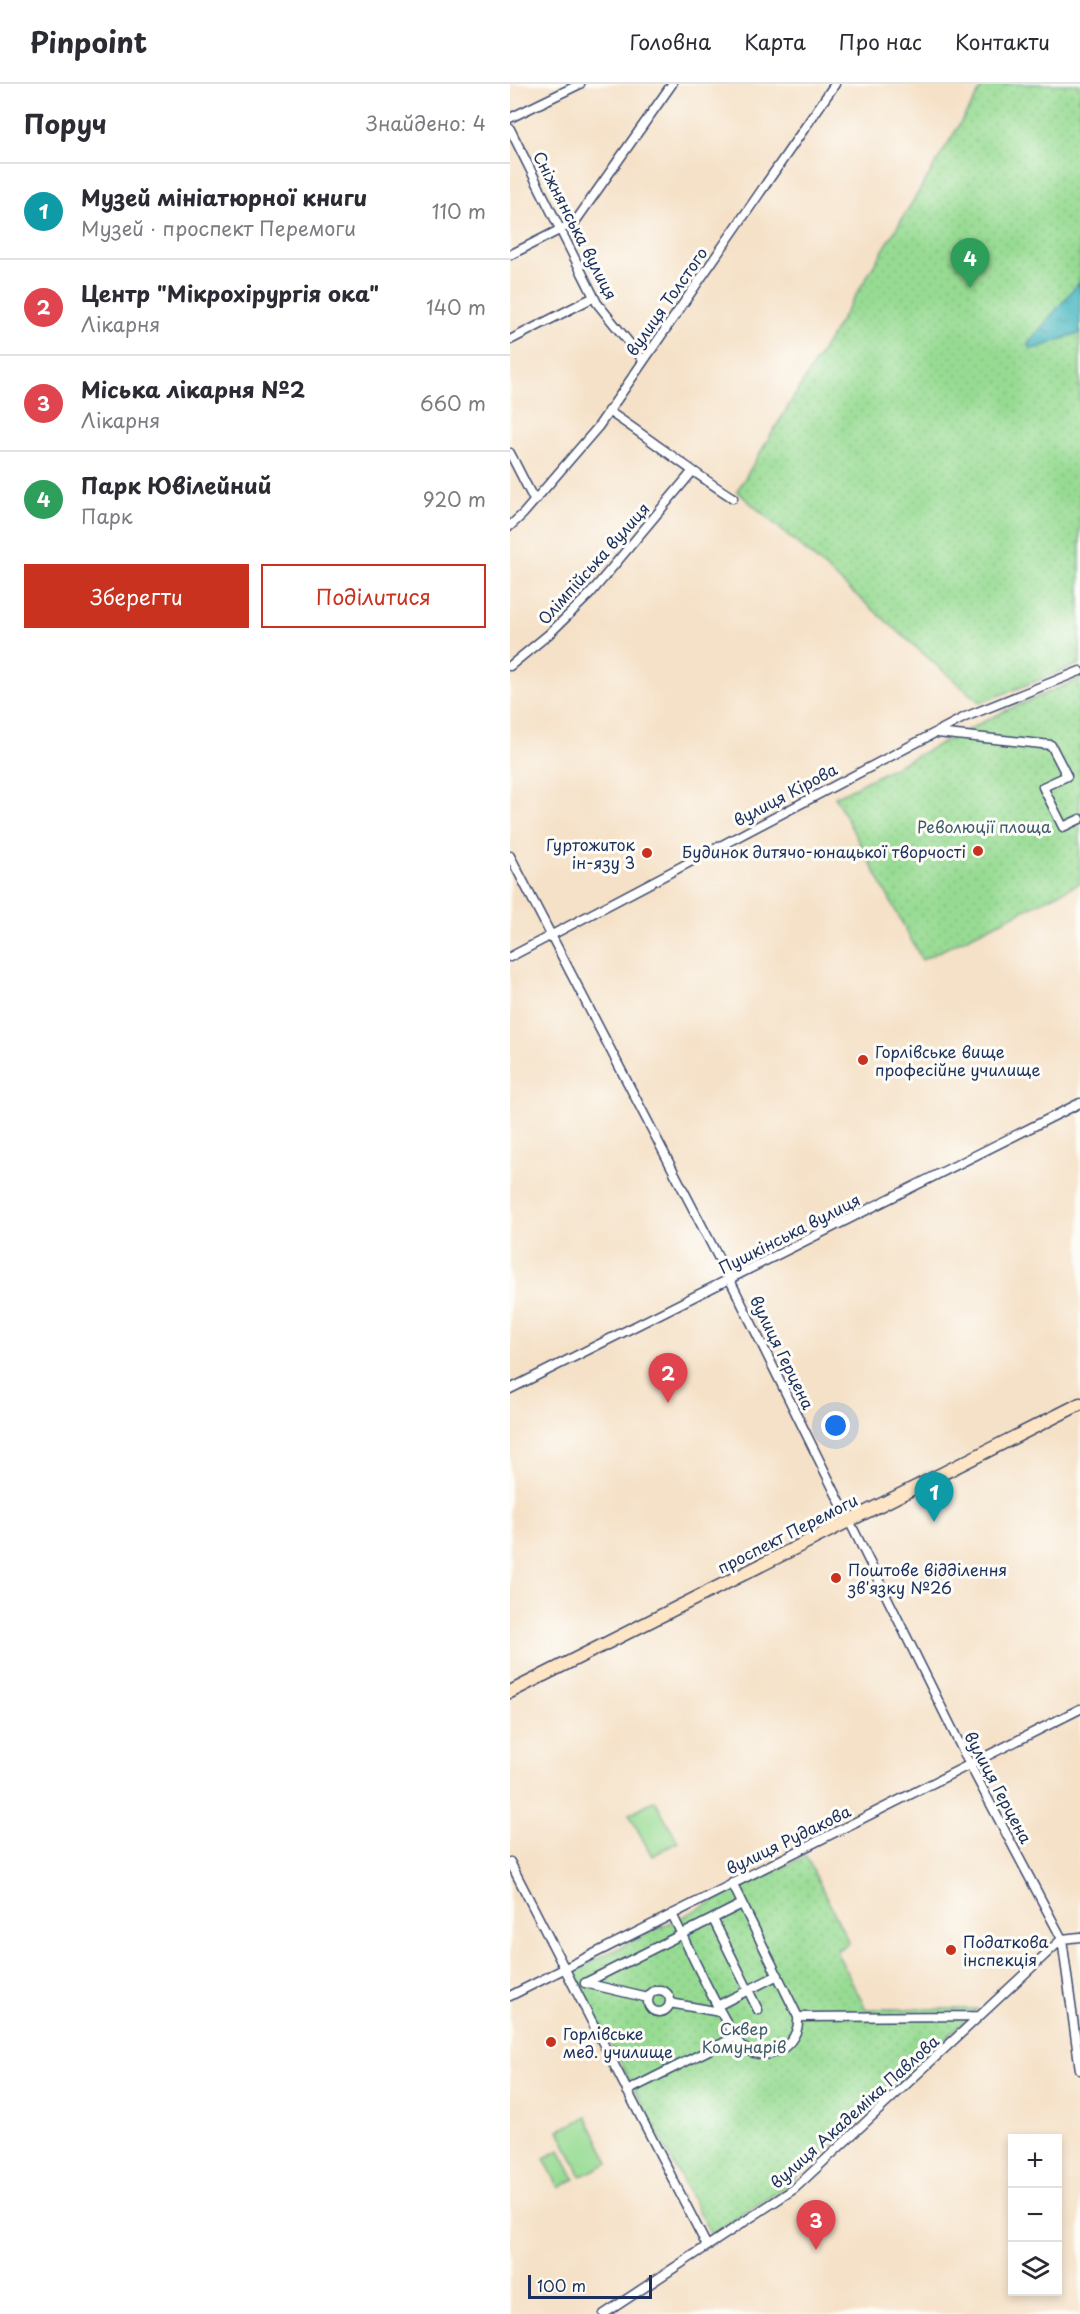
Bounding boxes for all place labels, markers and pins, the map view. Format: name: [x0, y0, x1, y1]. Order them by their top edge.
pin: 4: [950, 238, 990, 288]
place label: Гуртожиток ін-язу 3: [546, 832, 635, 874]
place label: Будинок дитячо-юнацької творчості: [682, 839, 966, 863]
marker: Будинок дитячо-юнацької творчості: [971, 844, 985, 858]
marker: Гуртожиток ін-язу 3: [640, 846, 654, 860]
place label: Горлівське вище професійне училище: [875, 1039, 1040, 1081]
marker: Горлівське вище професійне училище: [856, 1053, 870, 1067]
pin: 2: [648, 1354, 688, 1403]
pin: 1: [914, 1472, 954, 1522]
place label: Поштове відділення зв'язку №26: [847, 1557, 1007, 1599]
marker: Поштове відділення зв'язку №26: [829, 1571, 843, 1585]
place label: Податкова інспекція: [963, 1929, 1049, 1971]
marker: Податкова інспекція: [944, 1943, 958, 1957]
place label: Горлівське мед. училище: [563, 2021, 673, 2063]
marker: Горлівське мед. училище: [544, 2035, 558, 2049]
pin: 3: [796, 2200, 836, 2250]

